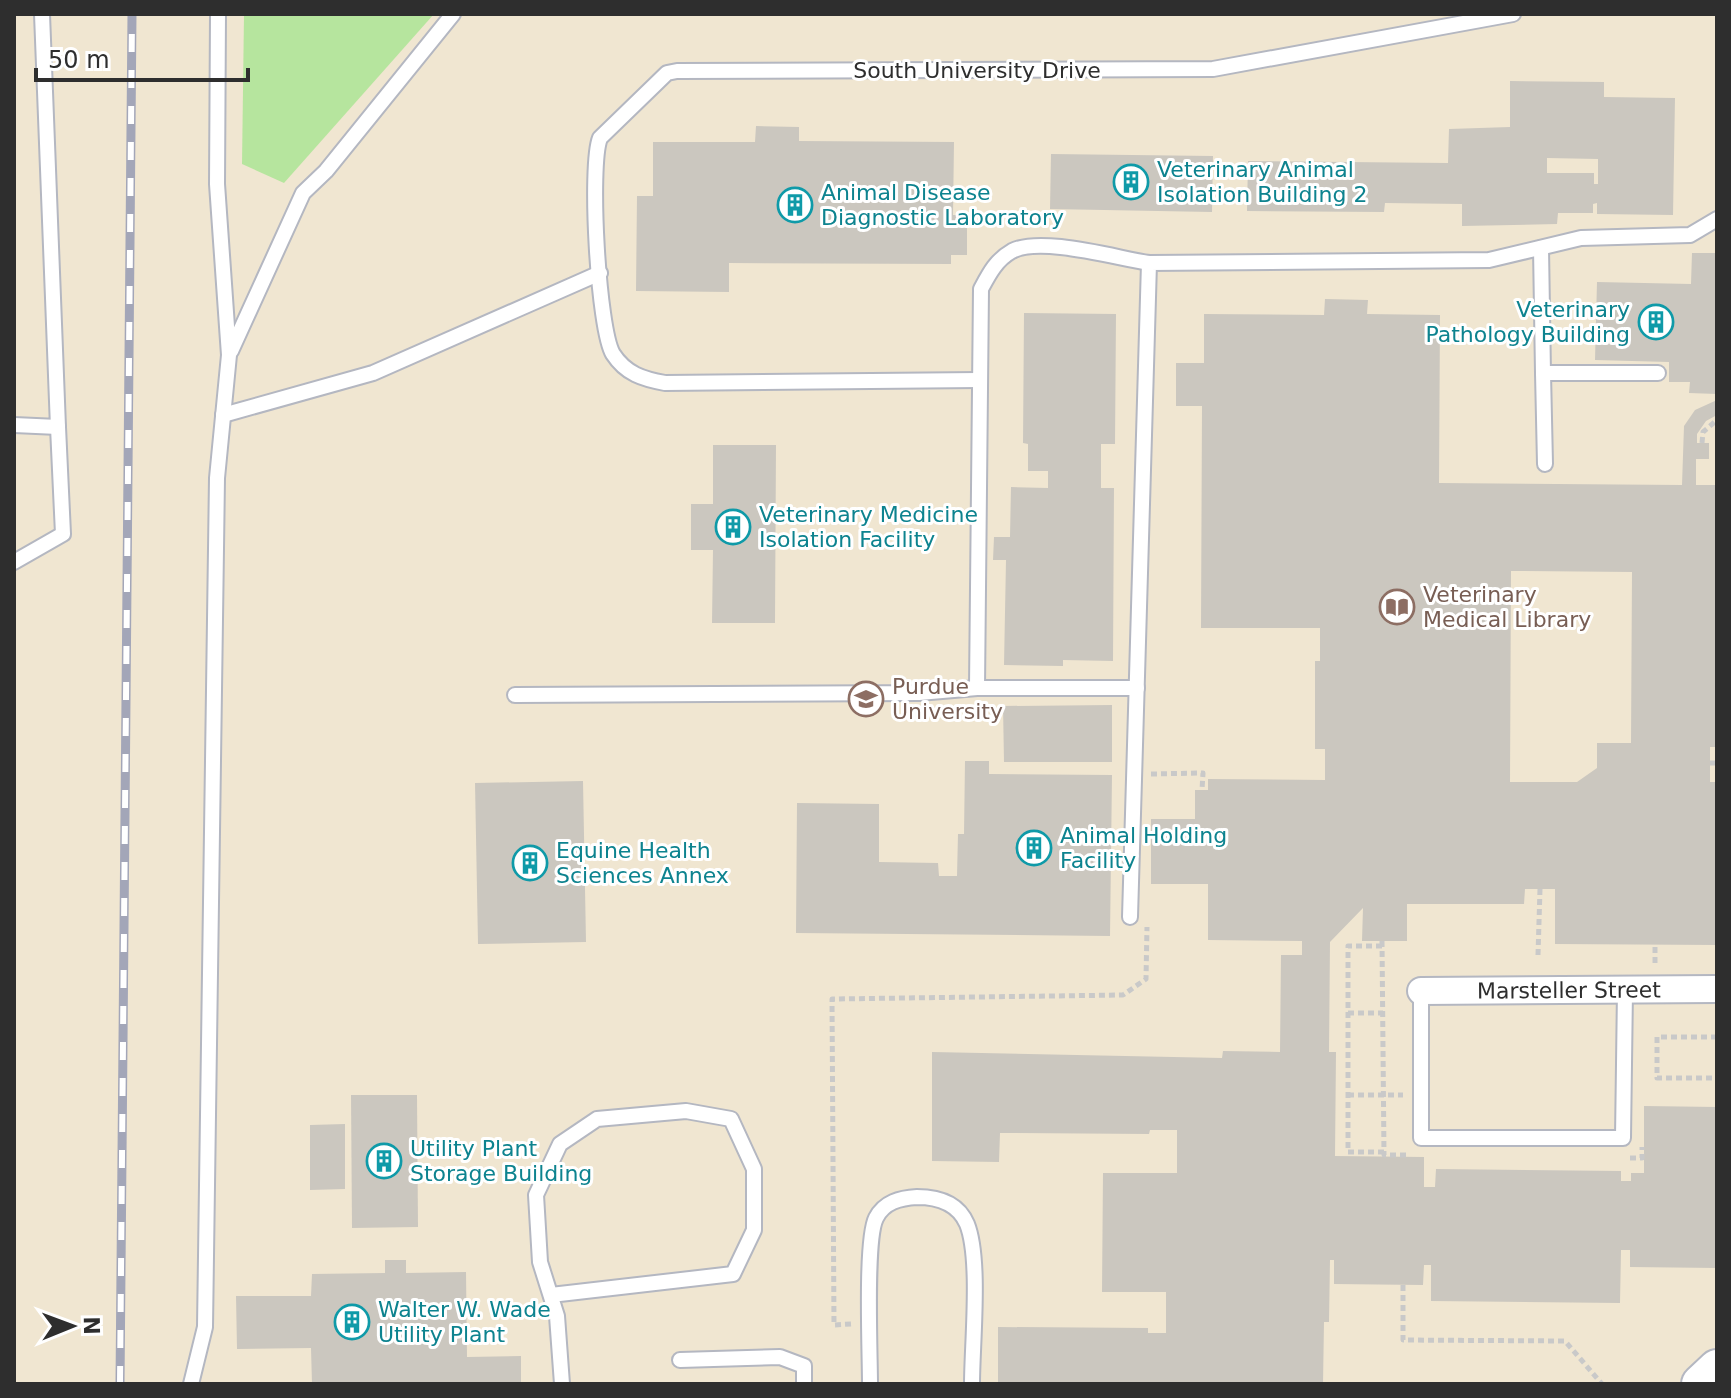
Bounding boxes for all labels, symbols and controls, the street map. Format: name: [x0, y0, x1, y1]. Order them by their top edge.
scale bar: [36, 32, 248, 82]
text: 50 m: [48, 46, 110, 74]
street label: South University Drive: [853, 58, 1101, 83]
place label: Veterinary Animal Isolation Building 2: [1157, 157, 1367, 207]
building icon: Veterinary Animal Isolation Building 2: [1112, 163, 1150, 201]
place label: Animal Disease Diagnostic Laboratory: [821, 180, 1064, 230]
building icon: Animal Disease Diagnostic Laboratory: [776, 186, 814, 224]
place label: Veterinary Pathology Building: [1425, 297, 1630, 347]
building icon: Veterinary Pathology Building: [1637, 303, 1675, 341]
place label: Veterinary Medicine Isolation Facility: [759, 502, 978, 552]
building icon: Veterinary Medicine Isolation Facility: [714, 508, 752, 546]
place label: Veterinary Medical Library: [1423, 582, 1591, 632]
library icon: Veterinary Medical Library: [1378, 588, 1416, 626]
place label: Purdue University: [892, 674, 1003, 724]
school or university icon: Purdue University: [847, 680, 885, 718]
place label: Animal Holding Facility: [1060, 823, 1227, 873]
building icon: Animal Holding Facility: [1015, 829, 1053, 867]
place label: Equine Health Sciences Annex: [556, 838, 729, 888]
building icon: Equine Health Sciences Annex: [511, 844, 549, 882]
street label: Marsteller Street: [1477, 977, 1661, 1004]
place label: Utility Plant Storage Building: [410, 1136, 592, 1186]
building icon: Utility Plant Storage Building: [365, 1142, 403, 1180]
north arrow: [32, 1286, 112, 1366]
place label: Walter W. Wade Utility Plant: [378, 1297, 551, 1347]
building icon: Walter W. Wade Utility Plant: [333, 1303, 371, 1341]
text: N: [79, 1316, 104, 1335]

